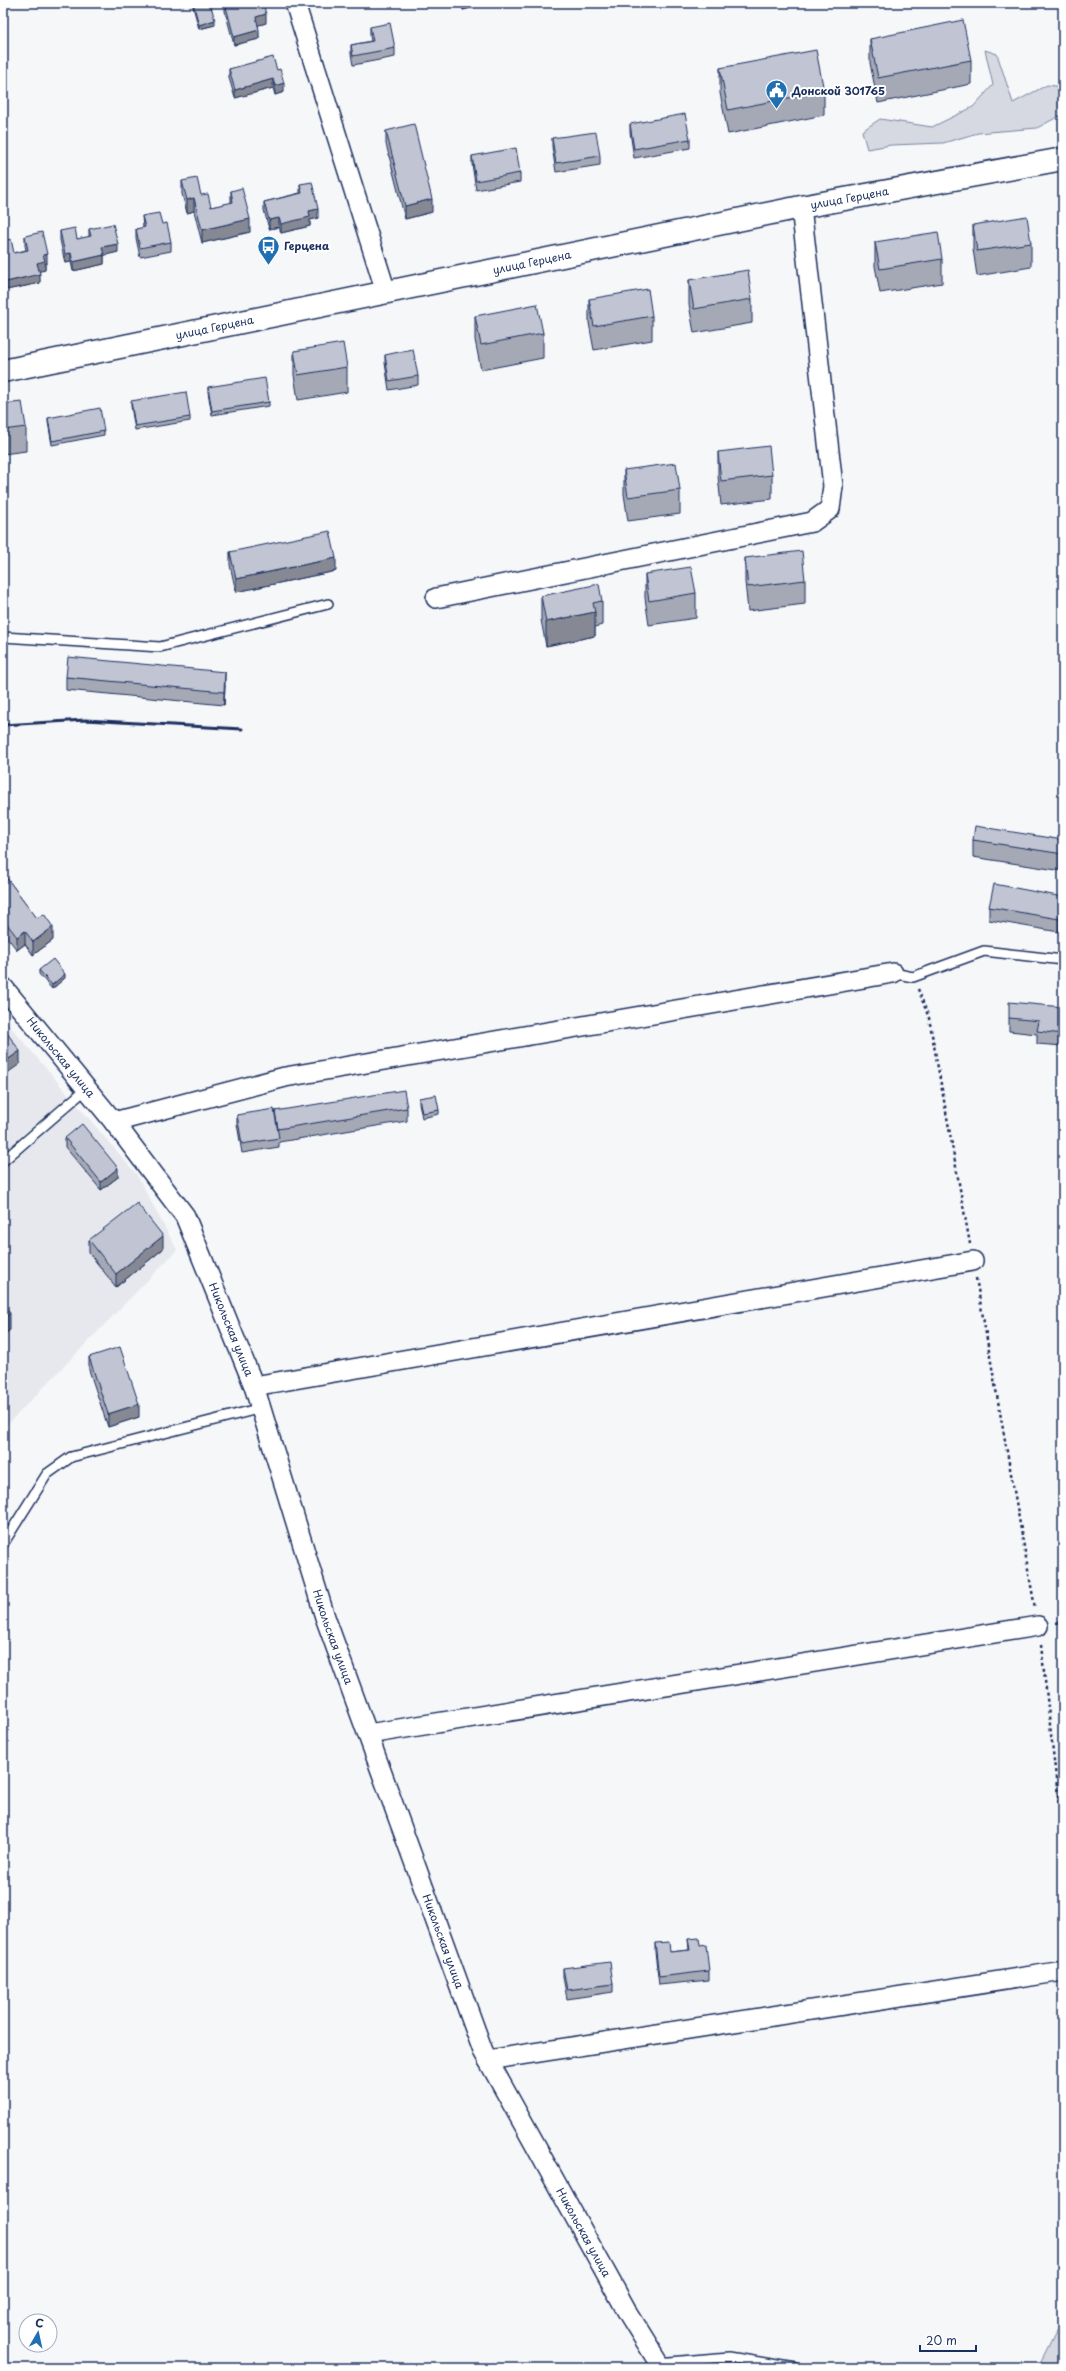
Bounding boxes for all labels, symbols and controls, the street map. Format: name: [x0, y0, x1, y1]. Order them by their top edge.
public building icon: Донской 301765: [764, 78, 790, 111]
place label: Донской 301765: [791, 82, 885, 99]
street label: улица Герцена: [809, 182, 890, 213]
bus stop icon: Герцена: [256, 233, 282, 266]
place label: Герцена: [284, 237, 330, 254]
street label: улица Герцена: [491, 245, 573, 278]
street label: улица Герцена: [174, 311, 255, 343]
street label: Никольская улица: [23, 1013, 99, 1101]
street label: Никольская улица: [205, 1280, 258, 1379]
street label: Никольская улица: [309, 1587, 358, 1687]
street label: Никольская улица: [419, 1892, 469, 1991]
street label: Никольская улица: [552, 2185, 615, 2280]
north arrow: [18, 2313, 58, 2353]
text: С: [34, 2314, 45, 2332]
scale bar: [920, 2327, 976, 2353]
text: 20 m: [926, 2331, 957, 2349]

